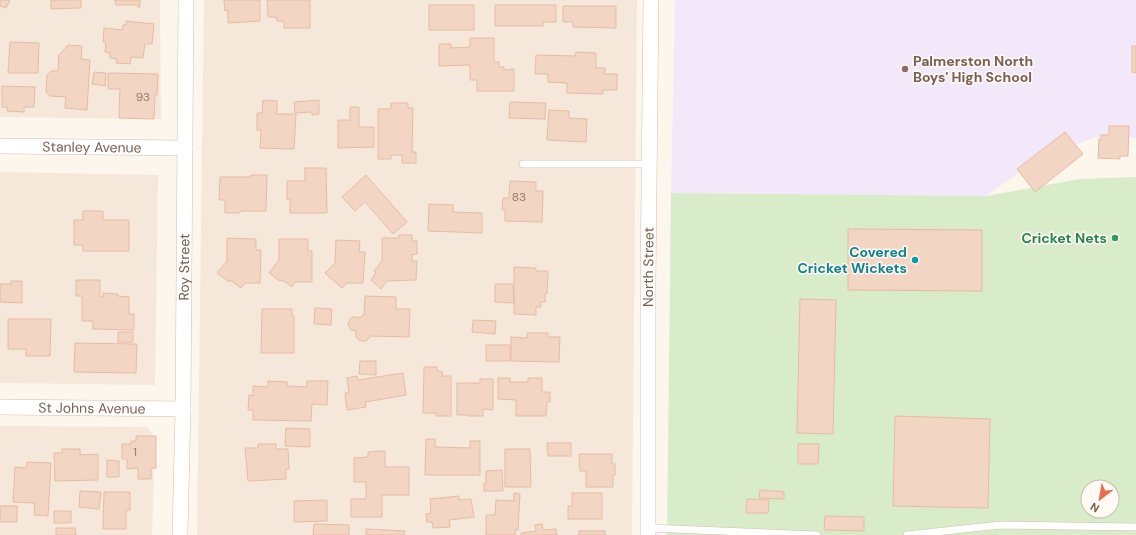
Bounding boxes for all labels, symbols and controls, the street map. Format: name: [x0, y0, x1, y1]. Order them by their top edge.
place label: Palmerston North Boys' High School: [913, 52, 1033, 86]
marker: Palmerston North Boys' High School: [900, 64, 910, 74]
house number: 93: [136, 89, 150, 105]
street label: Stanley Avenue: [42, 137, 142, 157]
house number: 83: [512, 189, 526, 205]
street label: North Street: [639, 227, 658, 307]
place label: Cricket Nets: [1021, 229, 1107, 247]
marker: Cricket Nets: [1110, 233, 1120, 243]
street label: Roy Street: [175, 234, 193, 301]
place label: Covered Cricket Wickets: [797, 243, 907, 277]
marker: Covered Cricket Wickets: [910, 255, 920, 265]
street label: St Johns Avenue: [38, 398, 146, 418]
house number: 1: [133, 444, 137, 460]
north arrow: [1080, 479, 1120, 519]
text: N: [1088, 500, 1102, 516]

